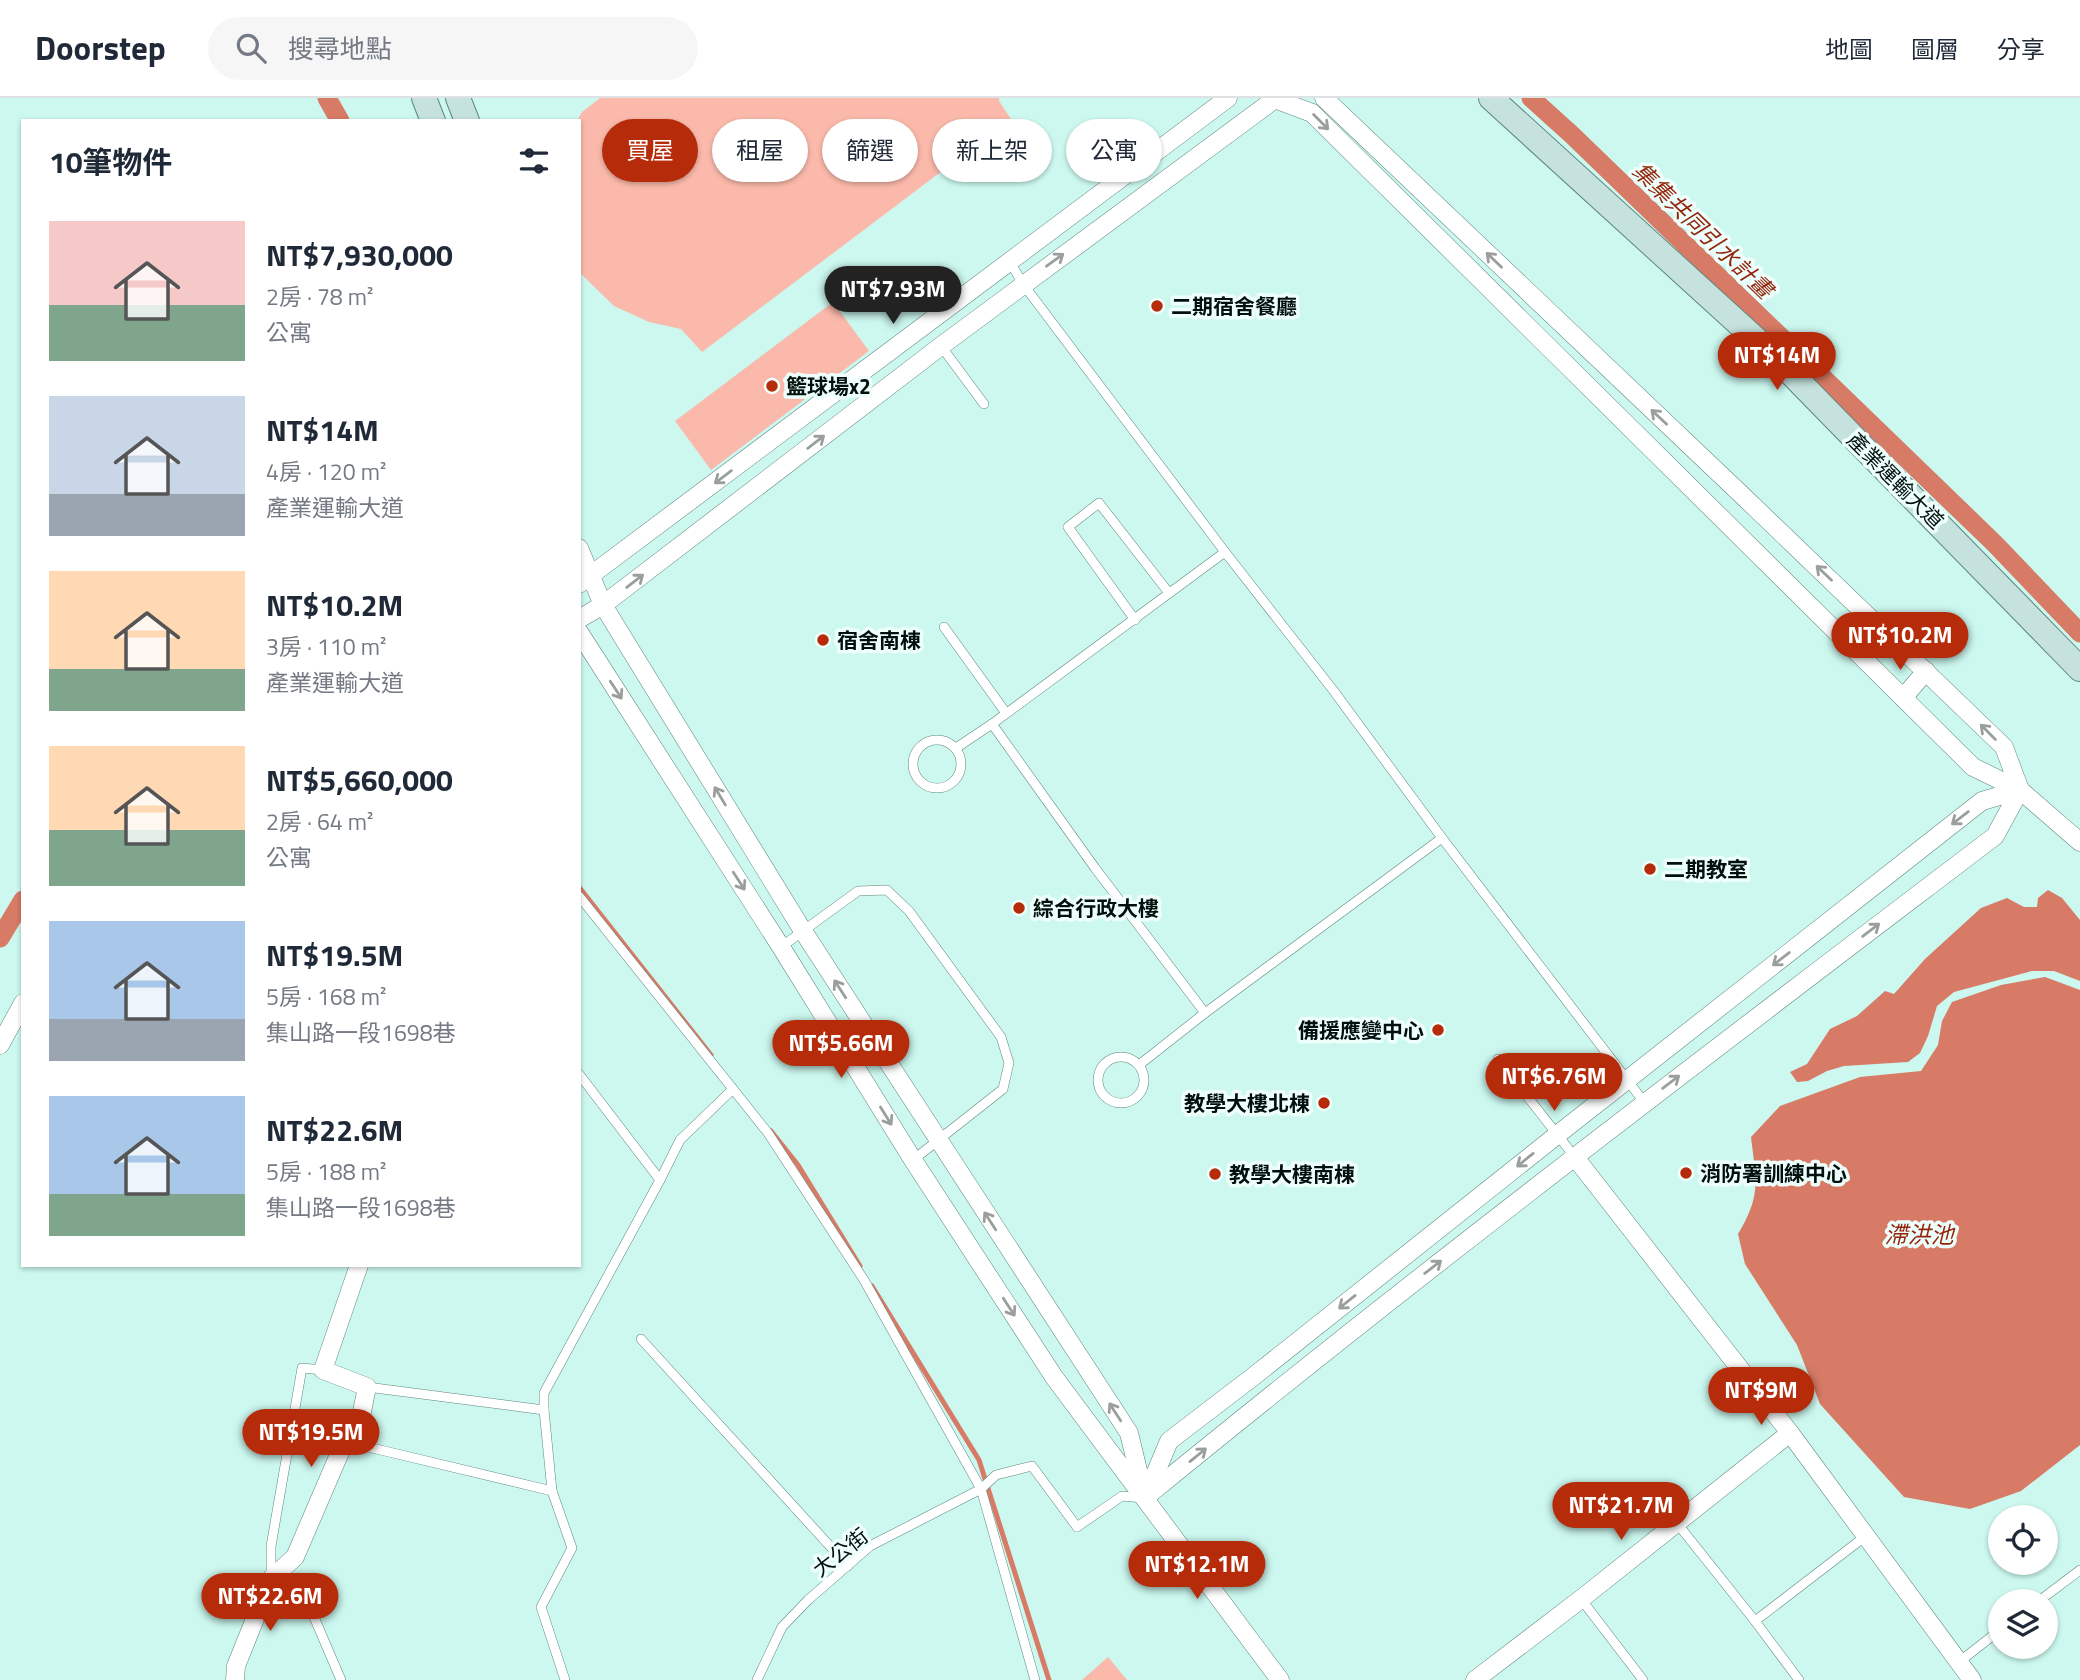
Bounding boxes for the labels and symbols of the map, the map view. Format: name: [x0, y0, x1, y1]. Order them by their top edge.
one-way arrow: [1313, 114, 1330, 131]
water label: 集集共同引水計畫: [1625, 154, 1783, 309]
one-way arrow: [1486, 252, 1503, 269]
one-way arrow: [1046, 253, 1065, 268]
pin: NT$7.93M: [821, 266, 965, 326]
place label: 二期宿舍餐廳: [1171, 290, 1297, 322]
marker: 二期宿舍餐廳: [1149, 298, 1165, 314]
pin: NT$14M: [1720, 332, 1834, 392]
place label: 籃球場x2: [786, 370, 871, 402]
marker: 籃球場x2: [764, 378, 780, 394]
one-way arrow: [1650, 409, 1668, 425]
street label: 產業運輸大道: [1840, 424, 1952, 536]
one-way arrow: [806, 434, 824, 449]
one-way arrow: [714, 470, 732, 485]
one-way arrow: [1816, 565, 1833, 582]
one-way arrow: [626, 573, 644, 588]
pin: NT$10.2M: [1828, 612, 1972, 672]
place label: 宿舍南棟: [837, 624, 921, 656]
marker: 宿舍南棟: [815, 632, 831, 648]
one-way arrow: [608, 680, 623, 699]
one-way arrow: [1979, 723, 1996, 740]
one-way arrow: [713, 786, 727, 806]
one-way arrow: [1951, 811, 1969, 826]
place label: 二期教室: [1664, 853, 1748, 885]
marker: 二期教室: [1642, 861, 1658, 877]
one-way arrow: [732, 871, 746, 890]
place label: 綜合行政大樓: [1033, 892, 1159, 924]
marker: 綜合行政大樓: [1011, 900, 1027, 916]
one-way arrow: [1861, 922, 1880, 937]
one-way arrow: [1772, 952, 1790, 967]
one-way arrow: [833, 980, 847, 999]
place label: 備援應變中心: [1298, 1014, 1424, 1046]
pin: NT$5.66M: [769, 1020, 913, 1080]
marker: 備援應變中心: [1430, 1022, 1446, 1038]
pin: NT$6.76M: [1482, 1054, 1626, 1113]
one-way arrow: [1661, 1075, 1679, 1090]
place label: 教學大樓北棟: [1184, 1087, 1310, 1119]
marker: 教學大樓北棟: [1316, 1095, 1332, 1111]
one-way arrow: [879, 1105, 893, 1125]
one-way arrow: [1516, 1153, 1535, 1168]
place label: 消防署訓練中心: [1700, 1157, 1847, 1189]
place label: 教學大樓南棟: [1229, 1158, 1355, 1190]
marker: 消防署訓練中心: [1678, 1165, 1694, 1181]
marker: 教學大樓南棟: [1207, 1166, 1223, 1182]
one-way arrow: [983, 1212, 997, 1232]
water label: 滯洪池: [1885, 1217, 1956, 1252]
one-way arrow: [1423, 1260, 1442, 1275]
one-way arrow: [1339, 1295, 1357, 1310]
one-way arrow: [1001, 1297, 1016, 1316]
pin: NT$9M: [1712, 1368, 1810, 1427]
one-way arrow: [1108, 1402, 1122, 1422]
pin: NT$19.5M: [239, 1410, 383, 1469]
one-way arrow: [1188, 1447, 1206, 1463]
pin: NT$21.7M: [1549, 1482, 1693, 1542]
street label: 大公街: [805, 1520, 875, 1584]
pin: NT$12.1M: [1125, 1542, 1269, 1601]
pin: NT$22.6M: [198, 1574, 342, 1633]

